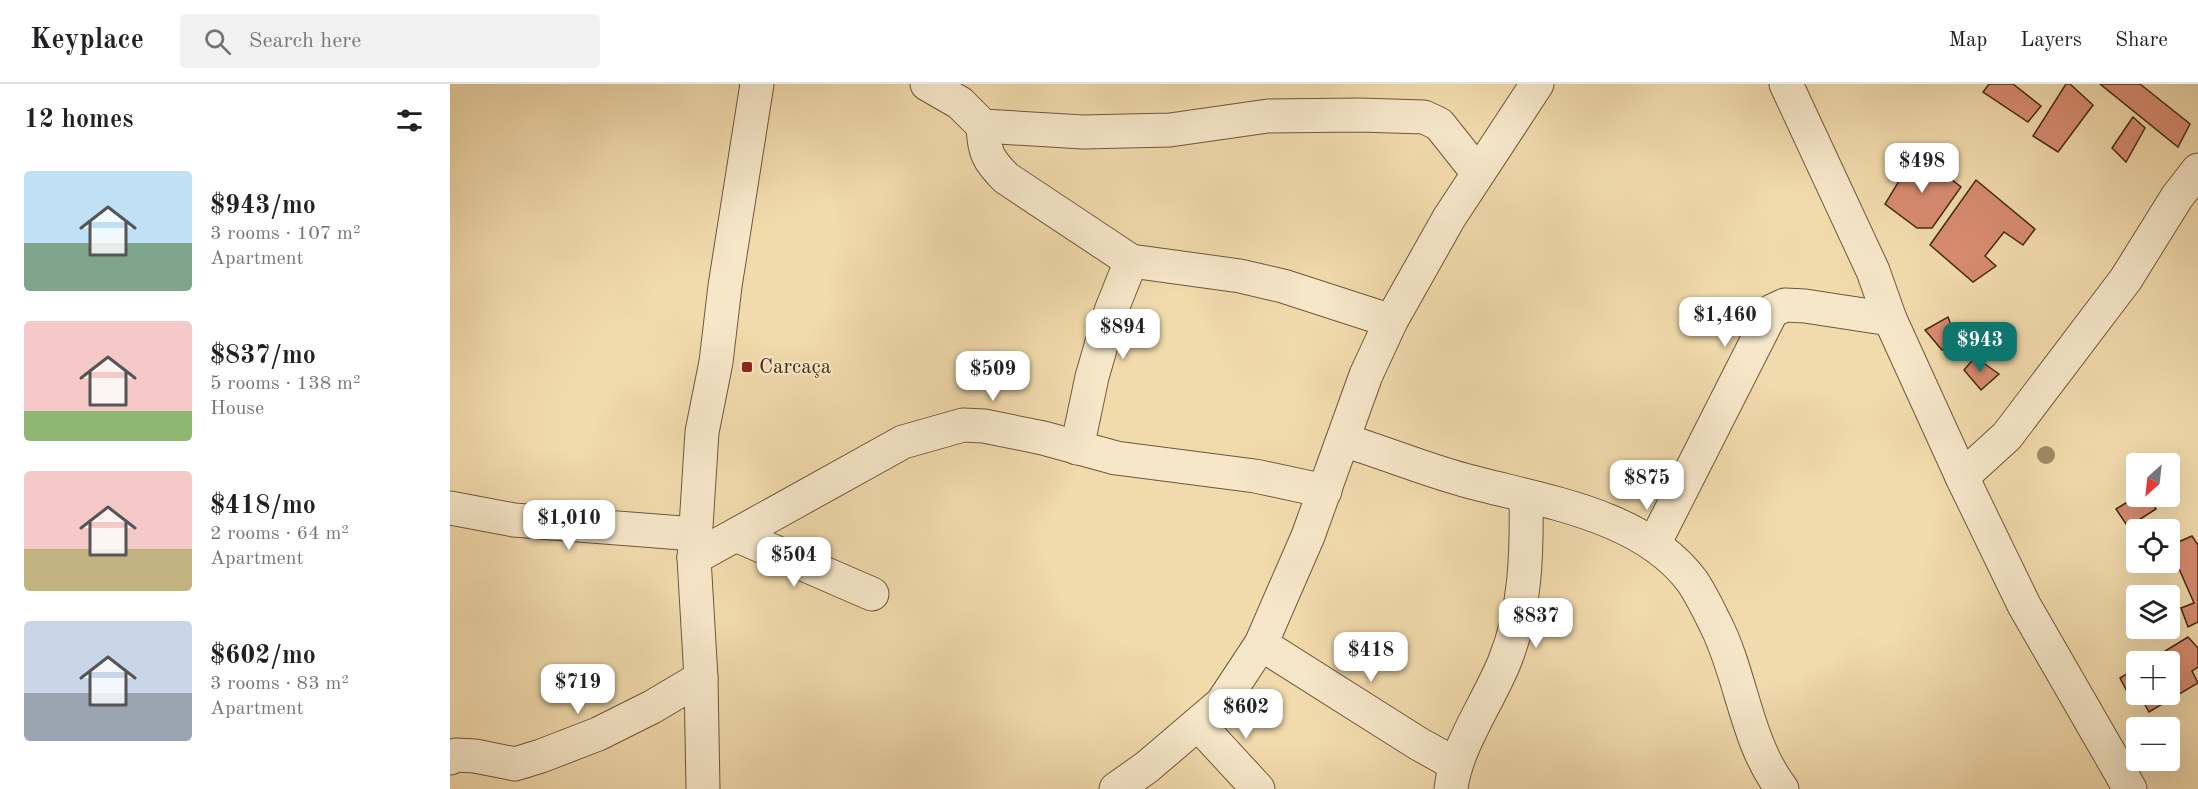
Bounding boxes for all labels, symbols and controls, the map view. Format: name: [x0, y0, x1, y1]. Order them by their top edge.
search box: [180, 14, 600, 68]
icon: search: [201, 25, 234, 58]
text: Keyplace: [30, 27, 144, 55]
text: Search here: [249, 30, 361, 52]
text: Map: [1948, 30, 1987, 51]
text: Layers: [2020, 30, 2082, 51]
text: Share: [2115, 30, 2168, 51]
icon: filters: [393, 104, 426, 137]
text: 12 homes: [24, 107, 133, 133]
pin: $498: [1886, 143, 1958, 194]
text: $498: [1899, 152, 1945, 172]
text: $943/mo: [210, 193, 316, 219]
icon: home: [72, 195, 144, 267]
text: 3 rooms · 107 m²: [210, 224, 360, 244]
text: Apartment: [210, 249, 304, 269]
pin: $1,460: [1676, 297, 1774, 348]
text: $1,460: [1693, 306, 1757, 326]
pin: $894: [1087, 309, 1159, 360]
text: $894: [1100, 318, 1146, 338]
pin: $943: [1944, 322, 2016, 373]
text: $943: [1957, 331, 2003, 351]
text: $837/mo: [210, 343, 316, 369]
icon: home: [72, 345, 144, 417]
pin: $509: [957, 351, 1029, 402]
place label: Carcaça: [759, 357, 831, 378]
marker: Carcaça: [740, 360, 754, 374]
text: $509: [970, 360, 1016, 380]
text: 5 rooms · 138 m²: [210, 374, 360, 394]
text: House: [210, 399, 264, 419]
north arrow: [2126, 453, 2180, 507]
map controls: [2126, 453, 2180, 771]
pin: $875: [1611, 460, 1683, 511]
text: $875: [1624, 469, 1670, 489]
text: $418/mo: [210, 493, 316, 519]
icon: home: [72, 495, 144, 567]
pin: $1,010: [520, 500, 618, 551]
text: $1,010: [537, 509, 601, 529]
button: locate: [2126, 519, 2180, 573]
text: 2 rooms · 64 m²: [210, 524, 349, 544]
pin: $504: [758, 537, 830, 588]
text: $504: [771, 546, 817, 566]
text: Apartment: [210, 549, 304, 569]
button: layers: [2126, 585, 2180, 639]
pin: $837: [1500, 598, 1572, 649]
text: $837: [1513, 607, 1559, 627]
pin: $418: [1335, 632, 1407, 683]
text: $418: [1348, 641, 1394, 661]
text: $602/mo: [210, 643, 316, 669]
icon: home: [72, 645, 144, 717]
button: +: [2126, 651, 2180, 705]
pin: $719: [542, 664, 614, 715]
text: $719: [555, 673, 601, 693]
text: 3 rooms · 83 m²: [210, 674, 349, 694]
pin: $602: [1210, 689, 1282, 740]
text: $602: [1223, 698, 1269, 718]
text: Apartment: [210, 699, 304, 719]
button: −: [2126, 717, 2180, 771]

